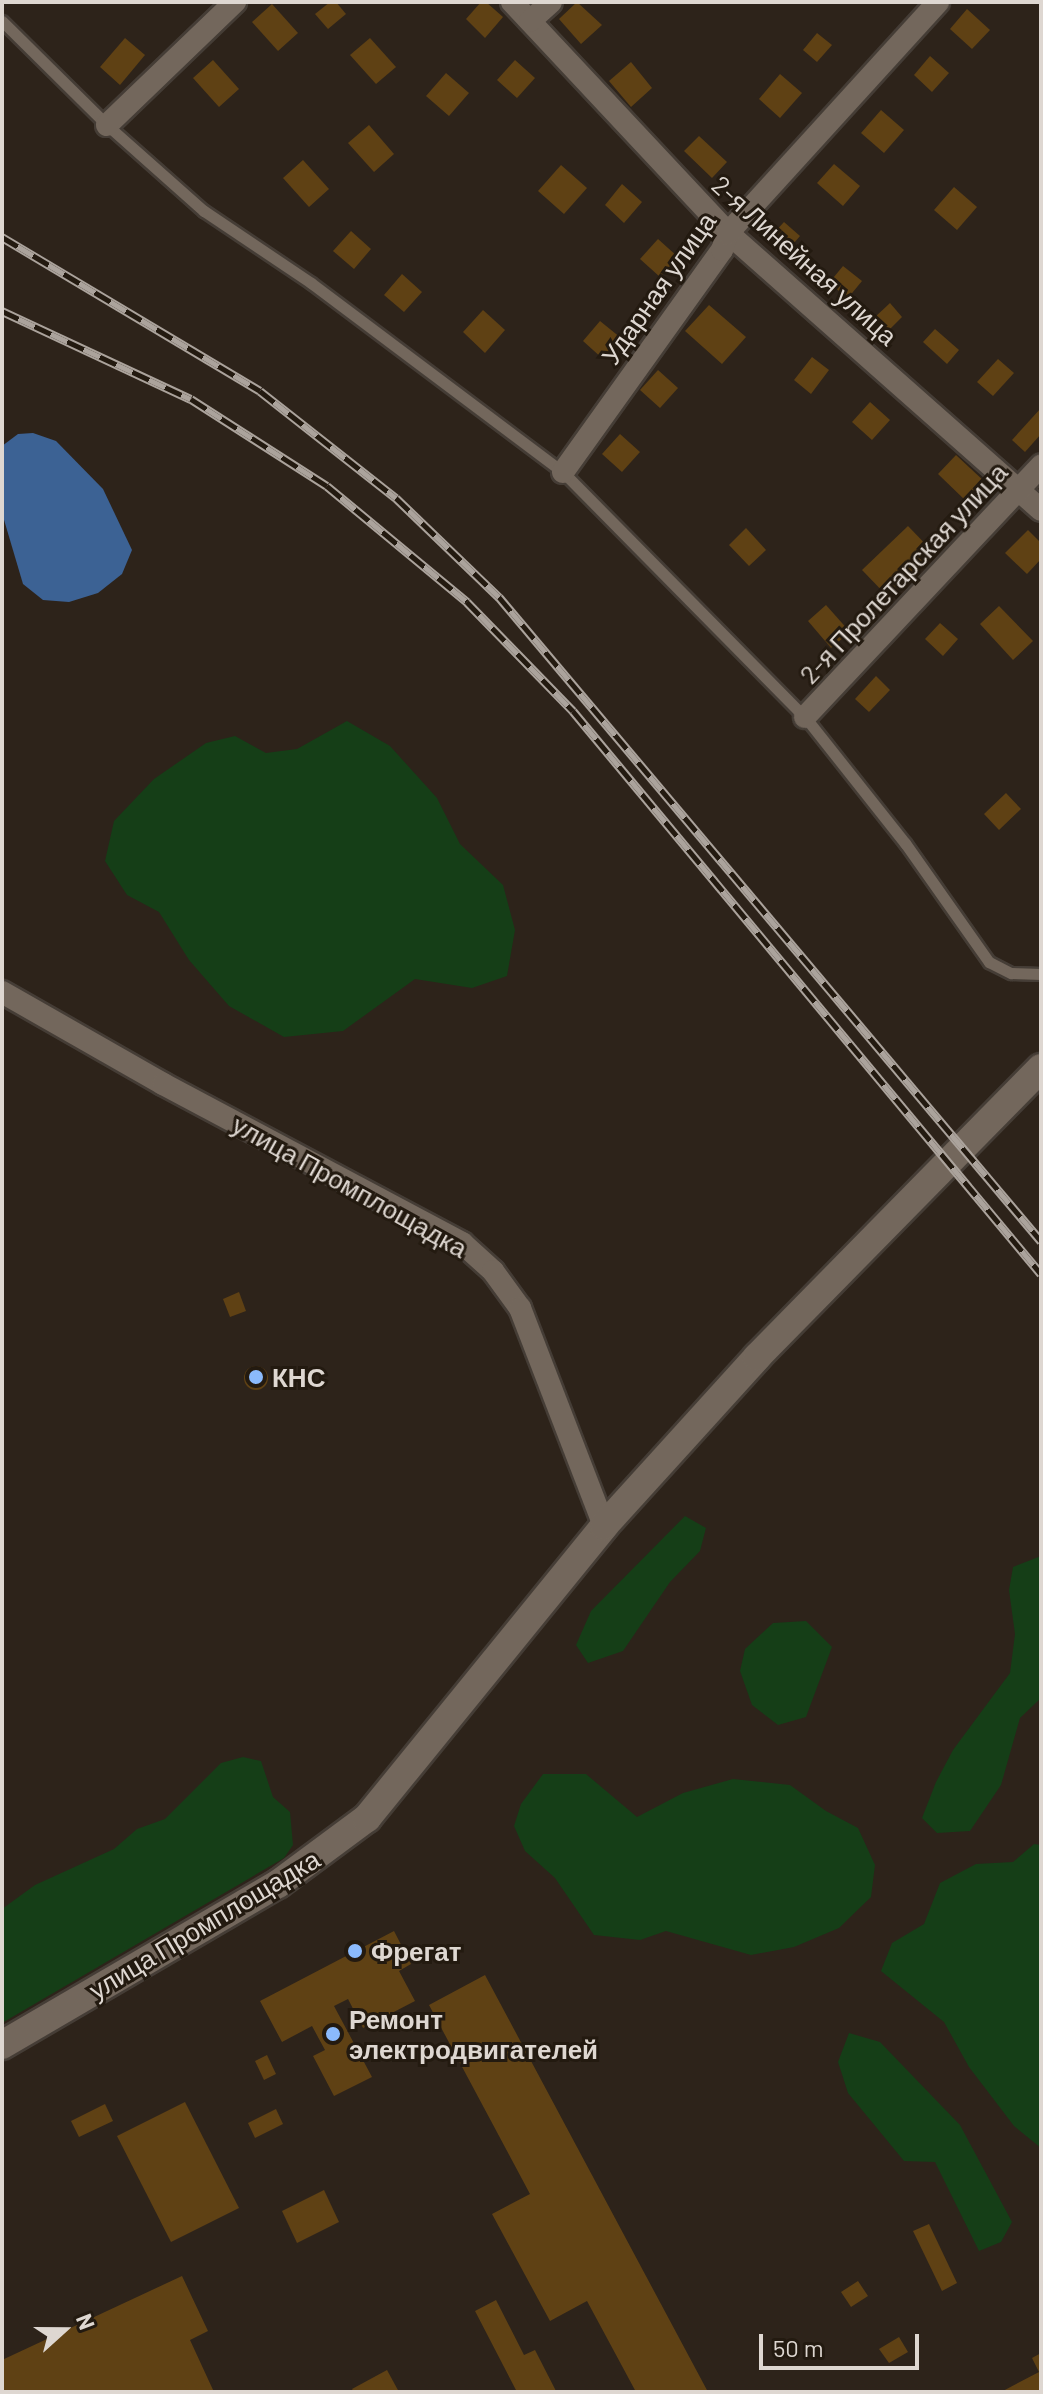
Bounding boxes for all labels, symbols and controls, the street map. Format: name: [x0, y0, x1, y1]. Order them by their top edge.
street label: 2-я Линейная улица: [706, 169, 904, 351]
street label: Ударная улица: [594, 206, 722, 370]
street label: 2-я Пролетарская улица: [793, 456, 1013, 690]
street label: улица Промплощадка: [227, 1108, 473, 1264]
place label: КНС: [272, 1361, 325, 1393]
marker: КНС: [247, 1368, 265, 1386]
street label: улица Промплощадка: [83, 1843, 325, 2005]
place label: Фрегат: [371, 1935, 462, 1967]
marker: Фрегат: [346, 1942, 364, 1960]
place label: Ремонт электродвигателей: [349, 2003, 598, 2064]
marker: Ремонт электродвигателей: [324, 2025, 342, 2043]
north arrow: [24, 2290, 104, 2370]
text: N: [72, 2310, 101, 2333]
scale bar: [763, 2318, 923, 2368]
text: 50 m: [773, 2333, 824, 2362]

